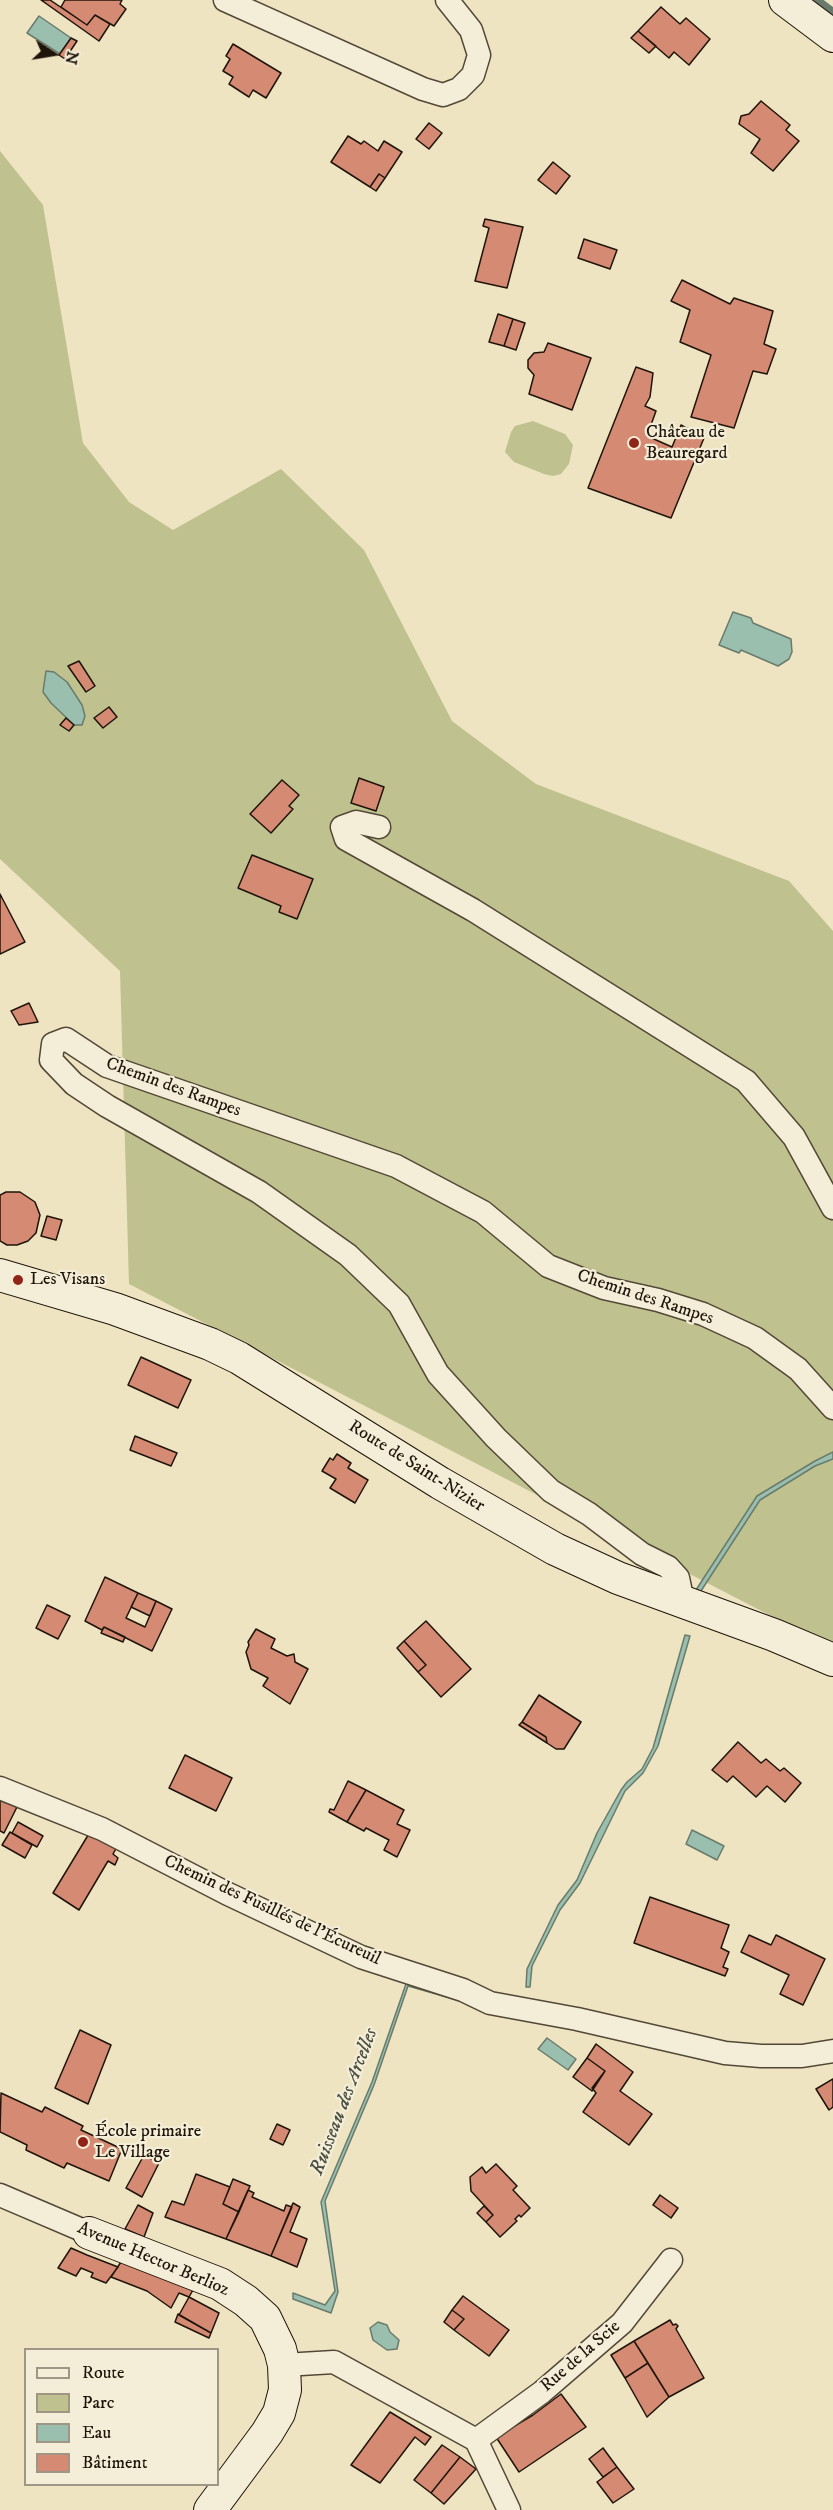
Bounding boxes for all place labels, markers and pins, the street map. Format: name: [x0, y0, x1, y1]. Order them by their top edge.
place label: Château de Beauregard: [646, 422, 727, 464]
marker: Château de Beauregard: [627, 436, 641, 450]
place label: Les Visans: [30, 1269, 105, 1291]
marker: Les Visans: [11, 1273, 25, 1287]
place label: École primaire Le Village: [95, 2121, 201, 2164]
marker: École primaire Le Village: [76, 2135, 90, 2149]

